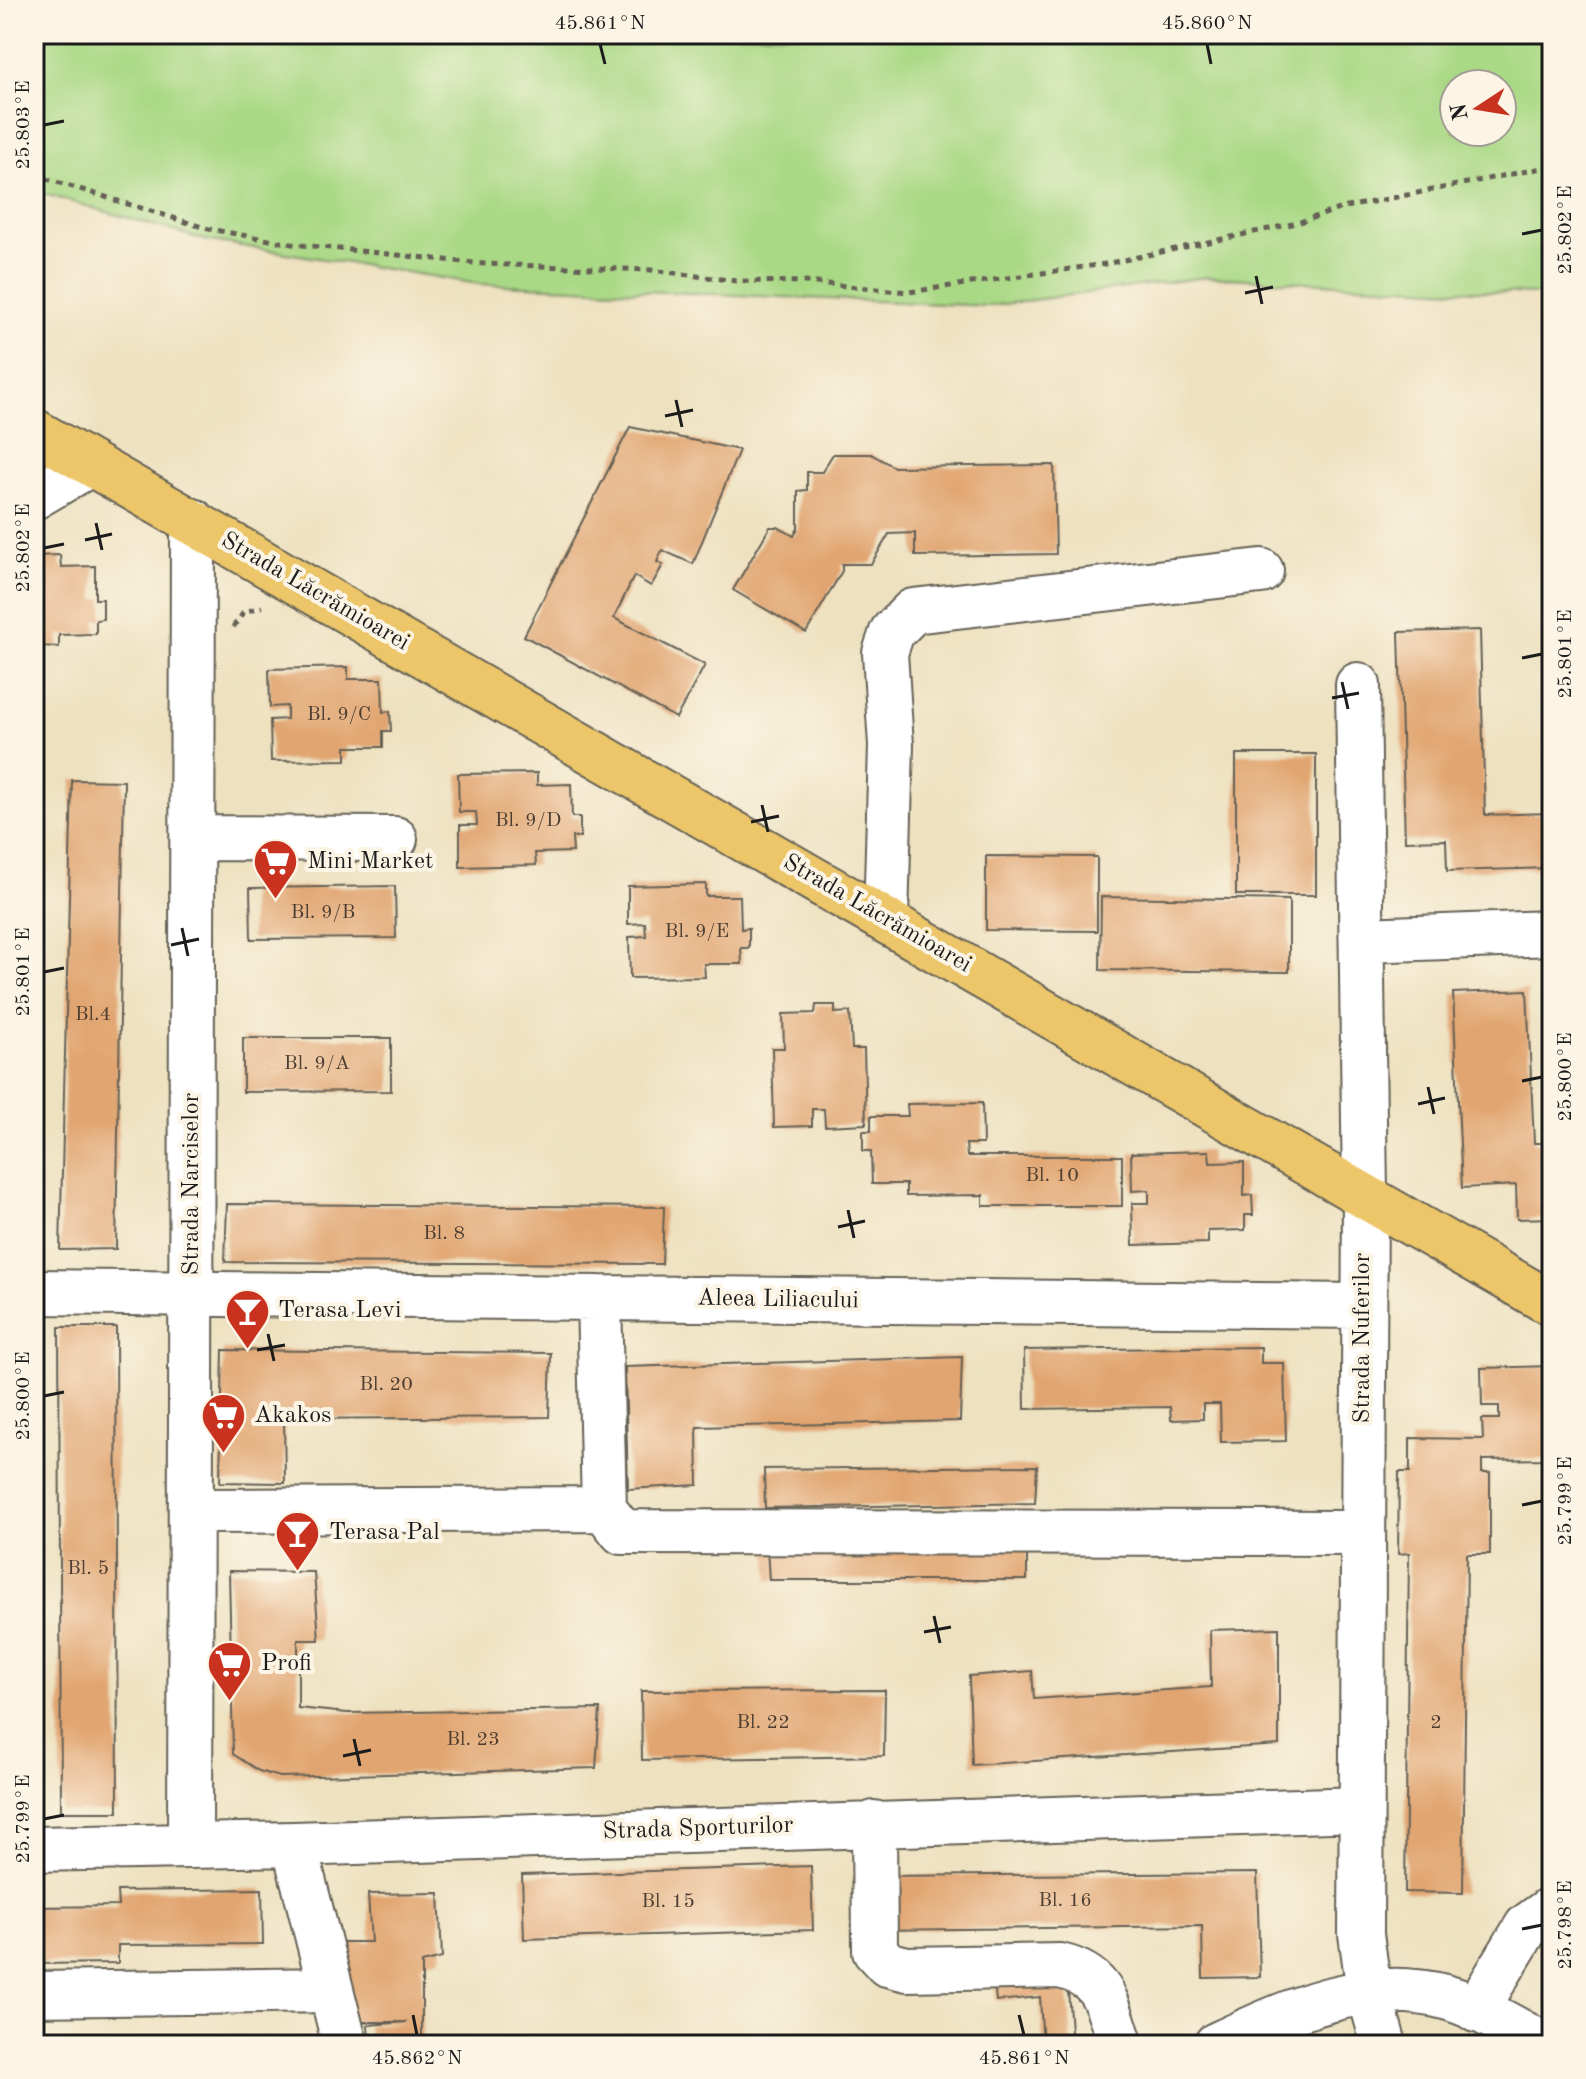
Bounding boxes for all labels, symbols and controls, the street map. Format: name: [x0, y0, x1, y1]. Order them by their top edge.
text: 45.861°N: [555, 14, 645, 34]
text: 45.860°N: [1162, 14, 1252, 34]
north arrow: [1438, 68, 1518, 148]
text: 25.803°E: [14, 81, 34, 170]
text: N: [1448, 101, 1473, 122]
text: 25.802°E: [1556, 186, 1576, 275]
text: 25.802°E: [14, 504, 34, 593]
street label: Strada Lăcrămioarei: [217, 528, 413, 656]
text: 25.801°E: [1556, 610, 1576, 699]
house number: Bl. 9/C: [307, 705, 371, 725]
house number: Bl. 9/D: [495, 811, 561, 831]
supermarket icon: Mini Market: [252, 838, 300, 901]
place label: Mini Market: [307, 850, 433, 874]
street label: Strada Lăcrămioarei: [779, 850, 975, 978]
house number: Bl. 9/B: [291, 903, 355, 923]
house number: Bl. 9/E: [665, 922, 729, 942]
text: 25.801°E: [14, 928, 34, 1017]
house number: Bl.4: [75, 1005, 111, 1025]
text: 25.800°E: [1556, 1033, 1576, 1122]
house number: Bl. 9/A: [284, 1054, 350, 1074]
street label: Strada Narciselor: [180, 1092, 204, 1275]
house number: Bl. 10: [1025, 1166, 1079, 1186]
house number: Bl. 8: [423, 1224, 465, 1244]
street label: Strada Nuferilor: [1351, 1252, 1375, 1423]
bar icon: Terasa Levi: [223, 1287, 271, 1350]
street label: Aleea Liliacului: [697, 1287, 859, 1313]
place label: Terasa Levi: [278, 1299, 402, 1323]
text: 25.800°E: [14, 1352, 34, 1441]
house number: Bl. 20: [359, 1375, 413, 1395]
supermarket icon: Akakos: [199, 1392, 247, 1455]
place label: Akakos: [254, 1404, 331, 1428]
text: 25.799°E: [1556, 1457, 1576, 1546]
bar icon: Terasa Pal: [274, 1509, 322, 1572]
place label: Terasa Pal: [329, 1521, 440, 1545]
house number: Bl. 5: [67, 1559, 109, 1579]
supermarket icon: Profi: [206, 1640, 254, 1703]
place label: Profi: [261, 1652, 312, 1676]
house number: Bl. 22: [736, 1713, 790, 1733]
house number: 2: [1430, 1713, 1442, 1733]
house number: Bl. 23: [446, 1730, 500, 1750]
text: 25.799°E: [14, 1775, 34, 1864]
street label: Strada Sporturilor: [602, 1814, 794, 1844]
text: 25.798°E: [1556, 1881, 1576, 1970]
house number: Bl. 16: [1038, 1891, 1092, 1911]
house number: Bl. 15: [641, 1892, 695, 1912]
text: 45.862°N: [372, 2049, 462, 2069]
text: 45.861°N: [979, 2049, 1069, 2069]

